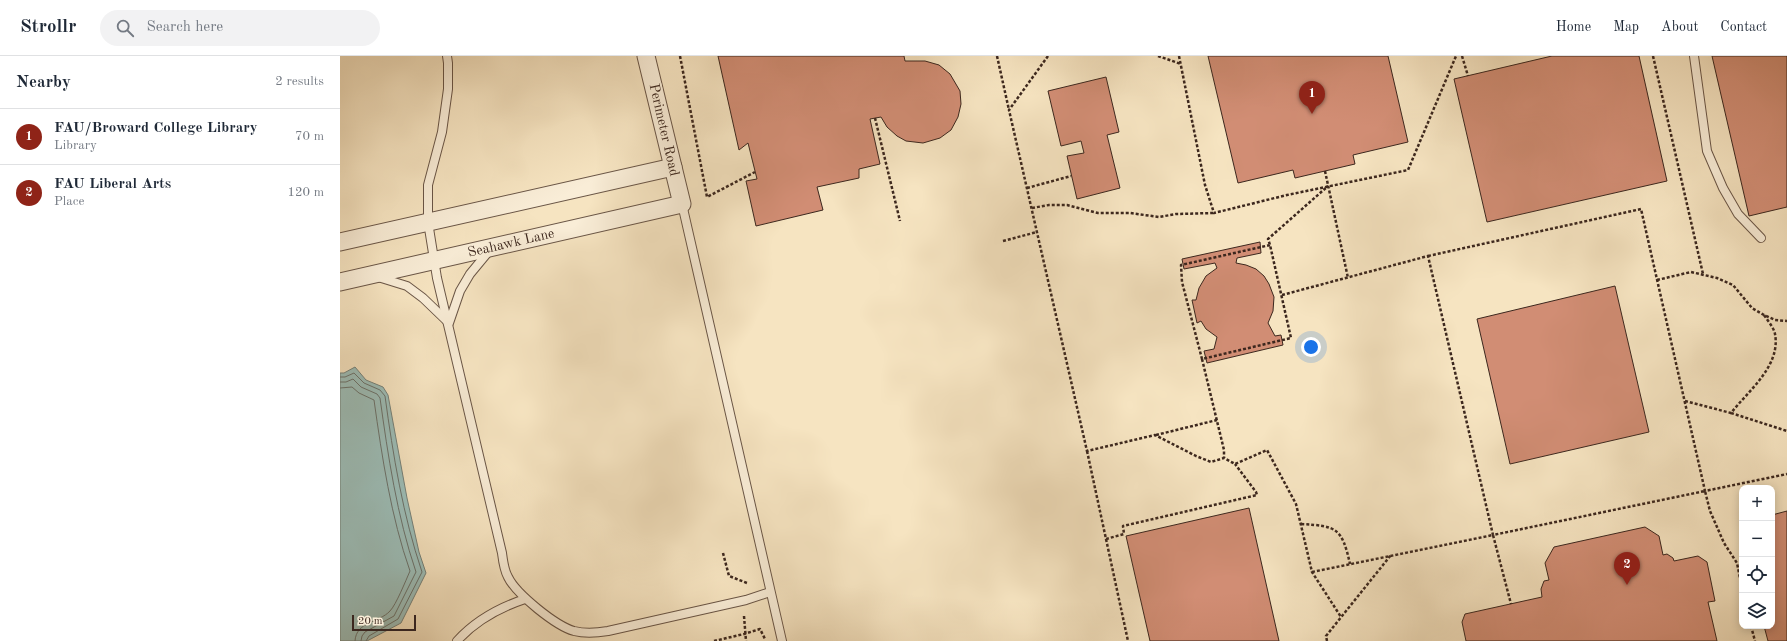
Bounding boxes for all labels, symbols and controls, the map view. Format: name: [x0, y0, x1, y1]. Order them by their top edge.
search box: [100, 10, 380, 46]
icon: search: [114, 17, 136, 39]
text: Strollr: [20, 18, 76, 37]
text: Search here: [146, 20, 223, 35]
text: Home: [1556, 20, 1591, 34]
text: Map: [1613, 20, 1639, 34]
text: About: [1661, 20, 1698, 34]
text: Contact: [1720, 20, 1767, 34]
text: Nearby: [16, 74, 71, 91]
text: 2 results: [275, 75, 324, 88]
pin: 1: [1299, 81, 1325, 114]
street label: Perimeter Road: [647, 82, 681, 178]
text: FAU/Broward College Library: [54, 121, 258, 136]
text: 1: [25, 130, 33, 143]
text: 70 m: [295, 130, 324, 143]
text: Library: [54, 139, 97, 152]
text: FAU Liberal Arts: [54, 177, 171, 192]
text: 2: [25, 186, 33, 199]
text: 120 m: [287, 186, 324, 199]
text: Place: [54, 195, 84, 208]
street label: Seahawk Lane: [466, 226, 556, 260]
your location: [1301, 337, 1321, 357]
map controls: [1739, 485, 1775, 629]
button: +: [1739, 485, 1775, 521]
button: −: [1739, 521, 1775, 557]
pin: 2: [1614, 552, 1640, 585]
button: locate: [1739, 557, 1775, 593]
button: layers: [1739, 593, 1775, 629]
scale bar: [352, 613, 416, 632]
text: 20 m: [358, 616, 383, 627]

